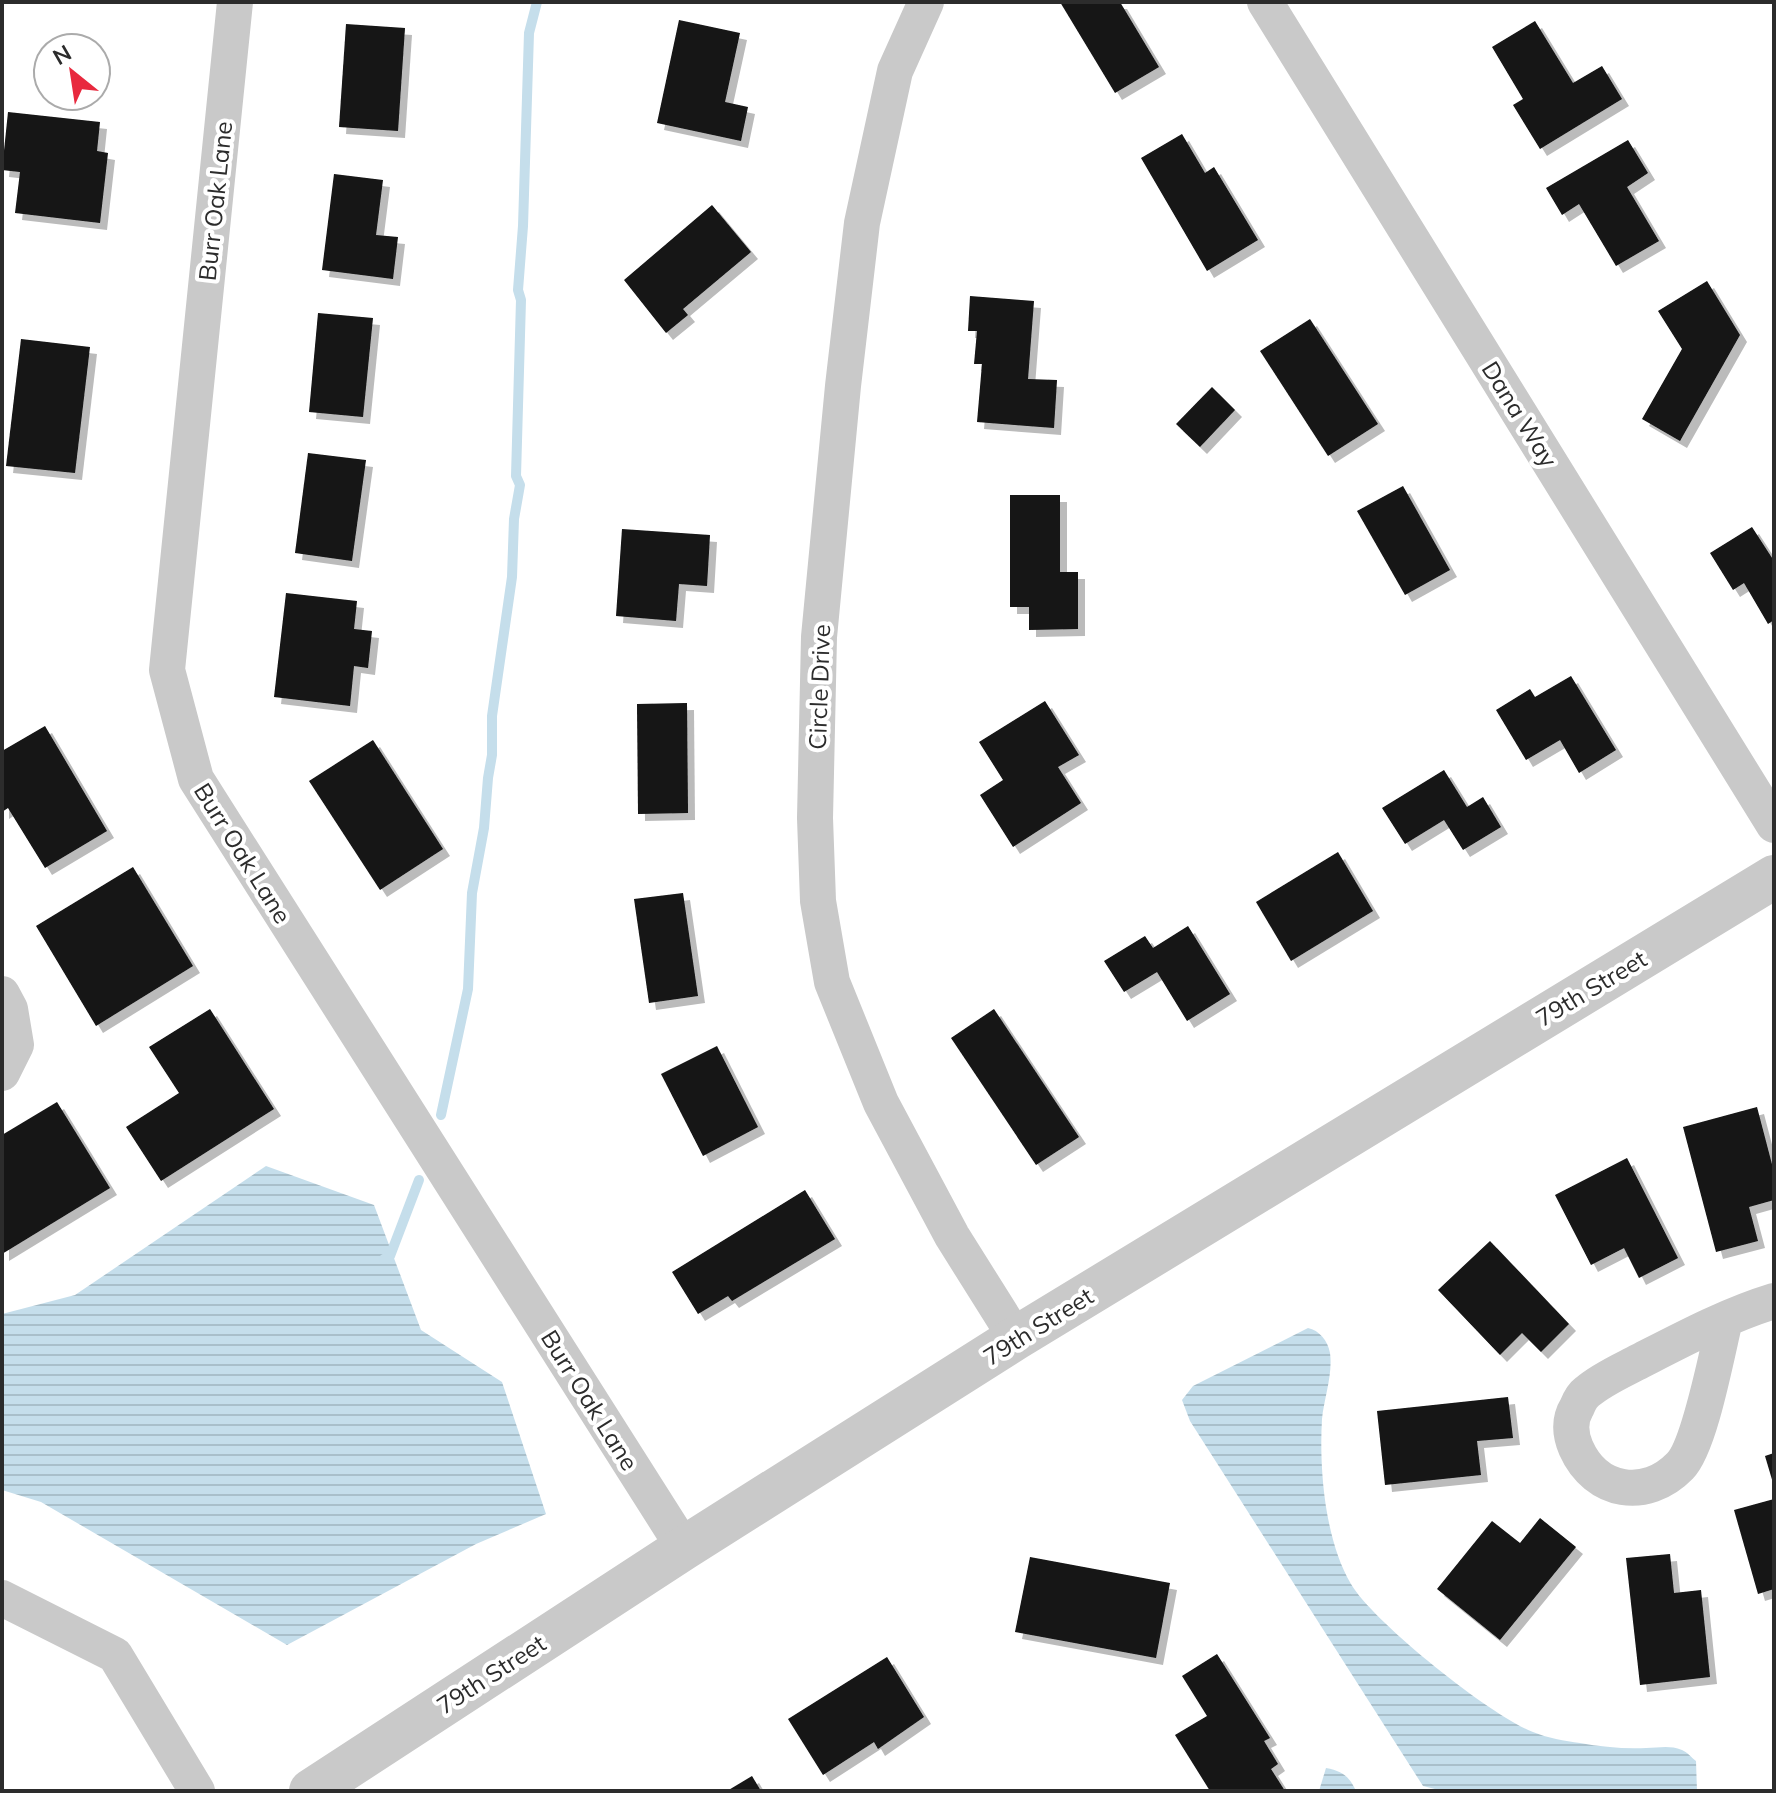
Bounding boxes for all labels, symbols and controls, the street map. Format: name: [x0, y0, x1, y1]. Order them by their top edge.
north arrow: [32, 32, 112, 112]
text: N: [48, 38, 76, 71]
street label: Burr Oak Lane: [192, 120, 238, 282]
street label: Dana Way: [1476, 355, 1564, 473]
street label: Circle Drive: [802, 624, 836, 750]
street label: Burr Oak Lane: [188, 777, 298, 929]
street label: 79th Street: [1530, 943, 1652, 1033]
street label: 79th Street: [978, 1280, 1098, 1372]
street label: Burr Oak Lane: [535, 1324, 645, 1476]
street label: 79th Street: [431, 1628, 551, 1720]

